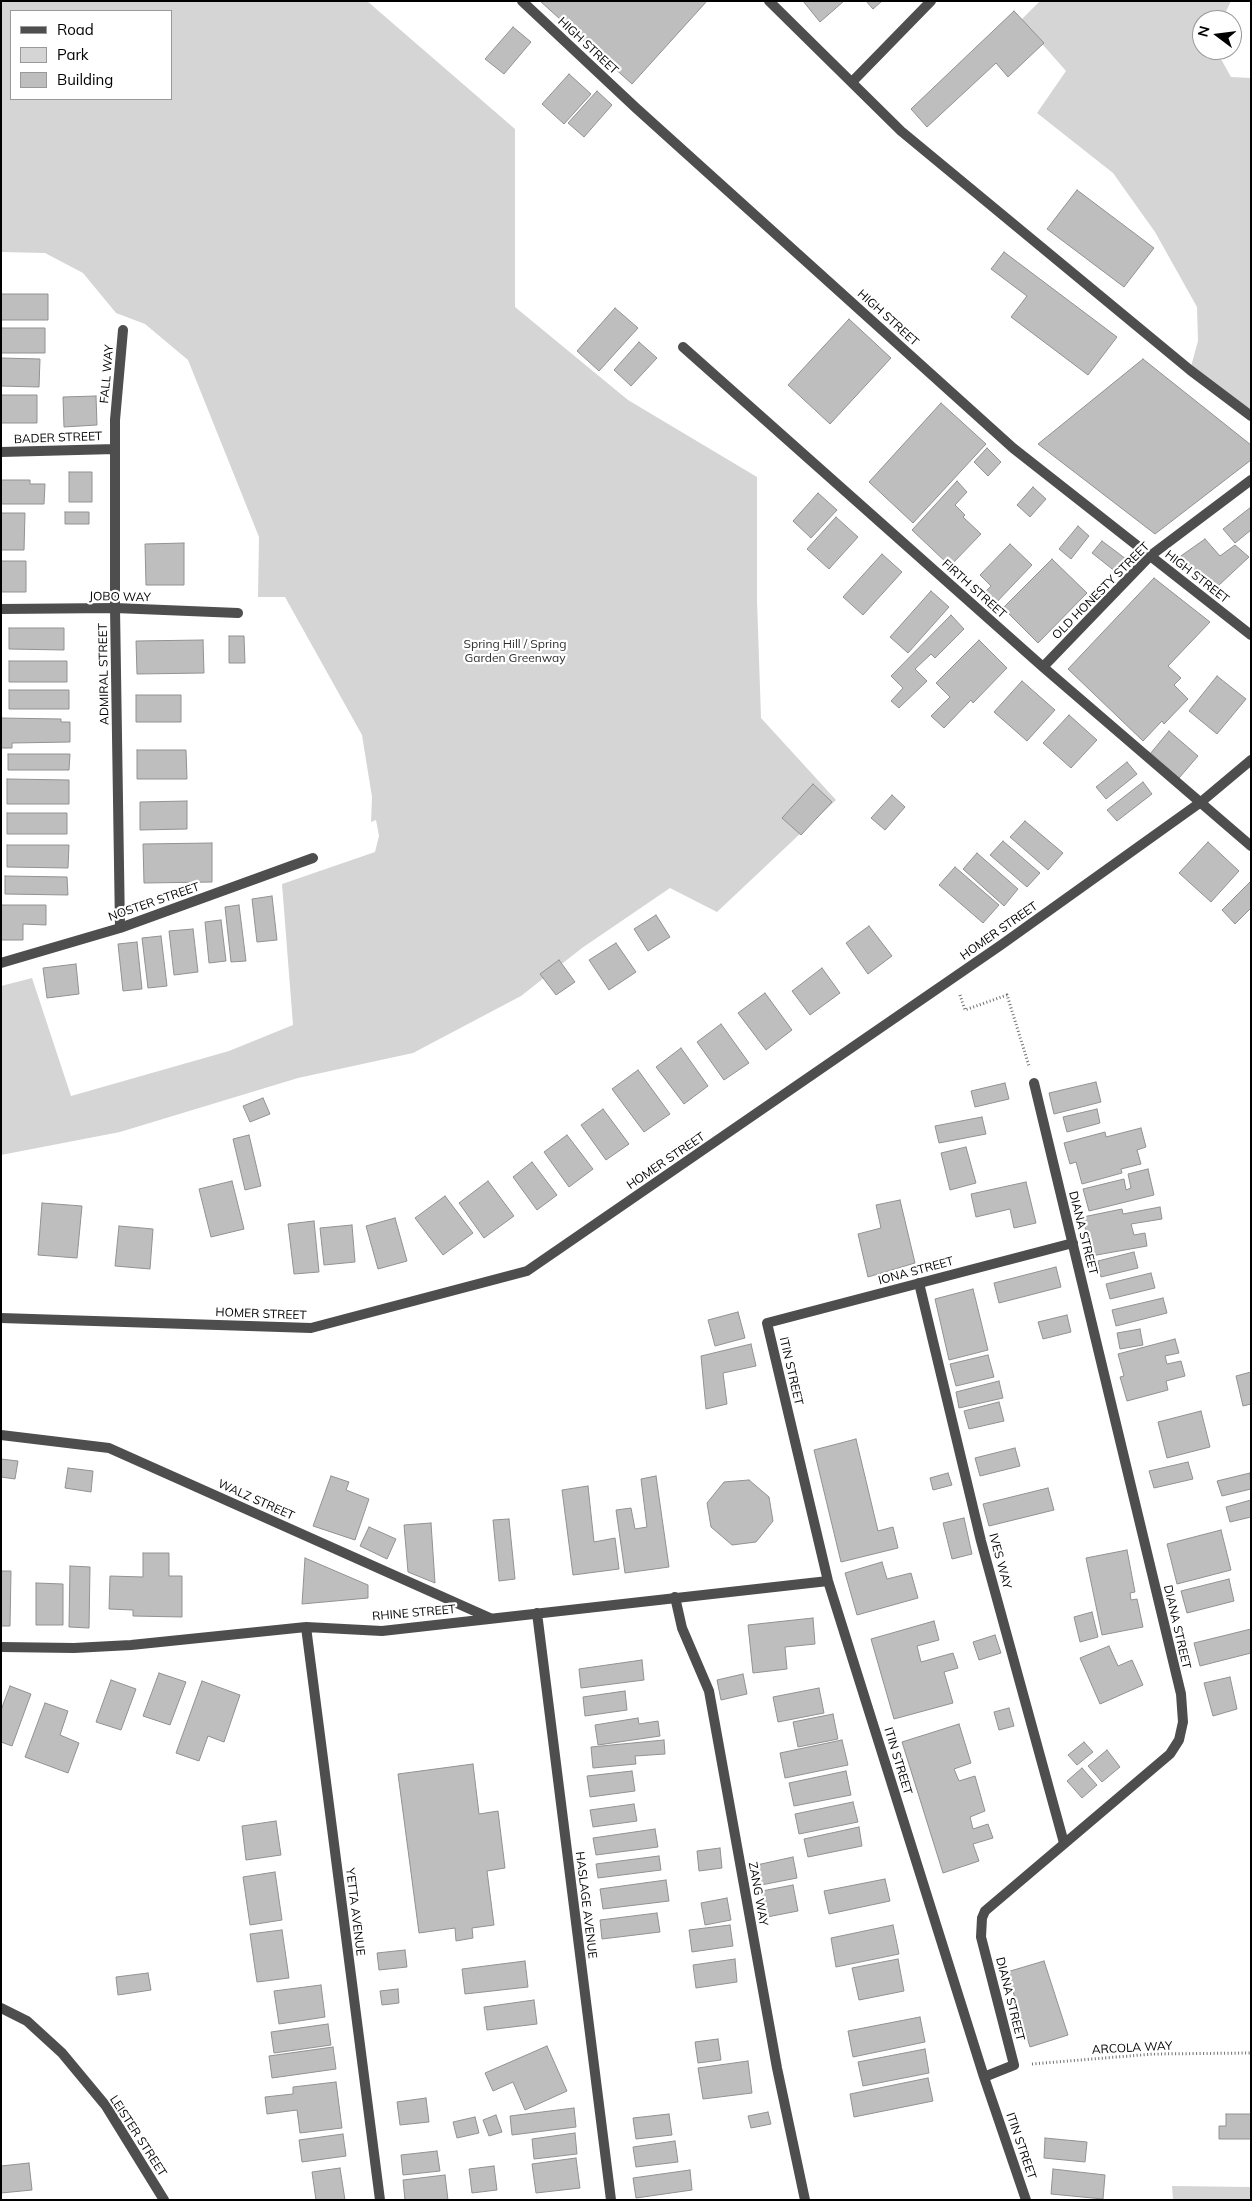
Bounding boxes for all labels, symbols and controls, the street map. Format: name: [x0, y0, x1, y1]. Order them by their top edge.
legend: [10, 10, 172, 100]
north arrow: [1192, 10, 1242, 60]
street label: HIGH STREET: [555, 14, 621, 78]
text: Road: [57, 20, 94, 39]
text: N: [1193, 24, 1214, 39]
text: Park: [57, 45, 89, 64]
text: Building: [57, 70, 113, 89]
street label: HIGH STREET: [854, 287, 922, 349]
street label: FALL WAY: [97, 344, 117, 404]
street label: BADER STREET: [14, 429, 102, 447]
street label: OLD HONESTY STREET: [1049, 539, 1153, 643]
street label: HIGH STREET: [1162, 547, 1232, 607]
street label: FIRTH STREET: [939, 556, 1009, 622]
street label: JOBO WAY: [89, 589, 151, 605]
street label: ADMIRAL STREET: [96, 623, 112, 725]
park label: Spring Hill / Spring Garden Greenway: [464, 637, 566, 665]
street label: NOSTER STREET: [107, 880, 201, 924]
street label: HOMER STREET: [957, 899, 1041, 963]
street label: HOMER STREET: [624, 1130, 708, 1192]
street label: DIANA STREET: [1066, 1190, 1100, 1276]
street label: IONA STREET: [877, 1254, 955, 1288]
street label: HOMER STREET: [215, 1305, 307, 1323]
street label: ITIN STREET: [776, 1335, 806, 1407]
street label: WALZ STREET: [215, 1477, 297, 1523]
street label: IVES WAY: [986, 1532, 1014, 1590]
street label: DIANA STREET: [1160, 1584, 1194, 1670]
street label: RHINE STREET: [372, 1602, 456, 1624]
street label: ITIN STREET: [881, 1726, 915, 1796]
street label: HASLAGE AVENUE: [572, 1851, 600, 1959]
street label: ZANG WAY: [745, 1861, 771, 1927]
street label: YETTA AVENUE: [342, 1867, 368, 1957]
street label: DIANA STREET: [993, 1956, 1027, 2042]
street label: ARCOLA WAY: [1091, 2039, 1173, 2057]
street label: LEISTER STREET: [106, 2093, 170, 2179]
street label: ITIN STREET: [1003, 2111, 1039, 2181]

